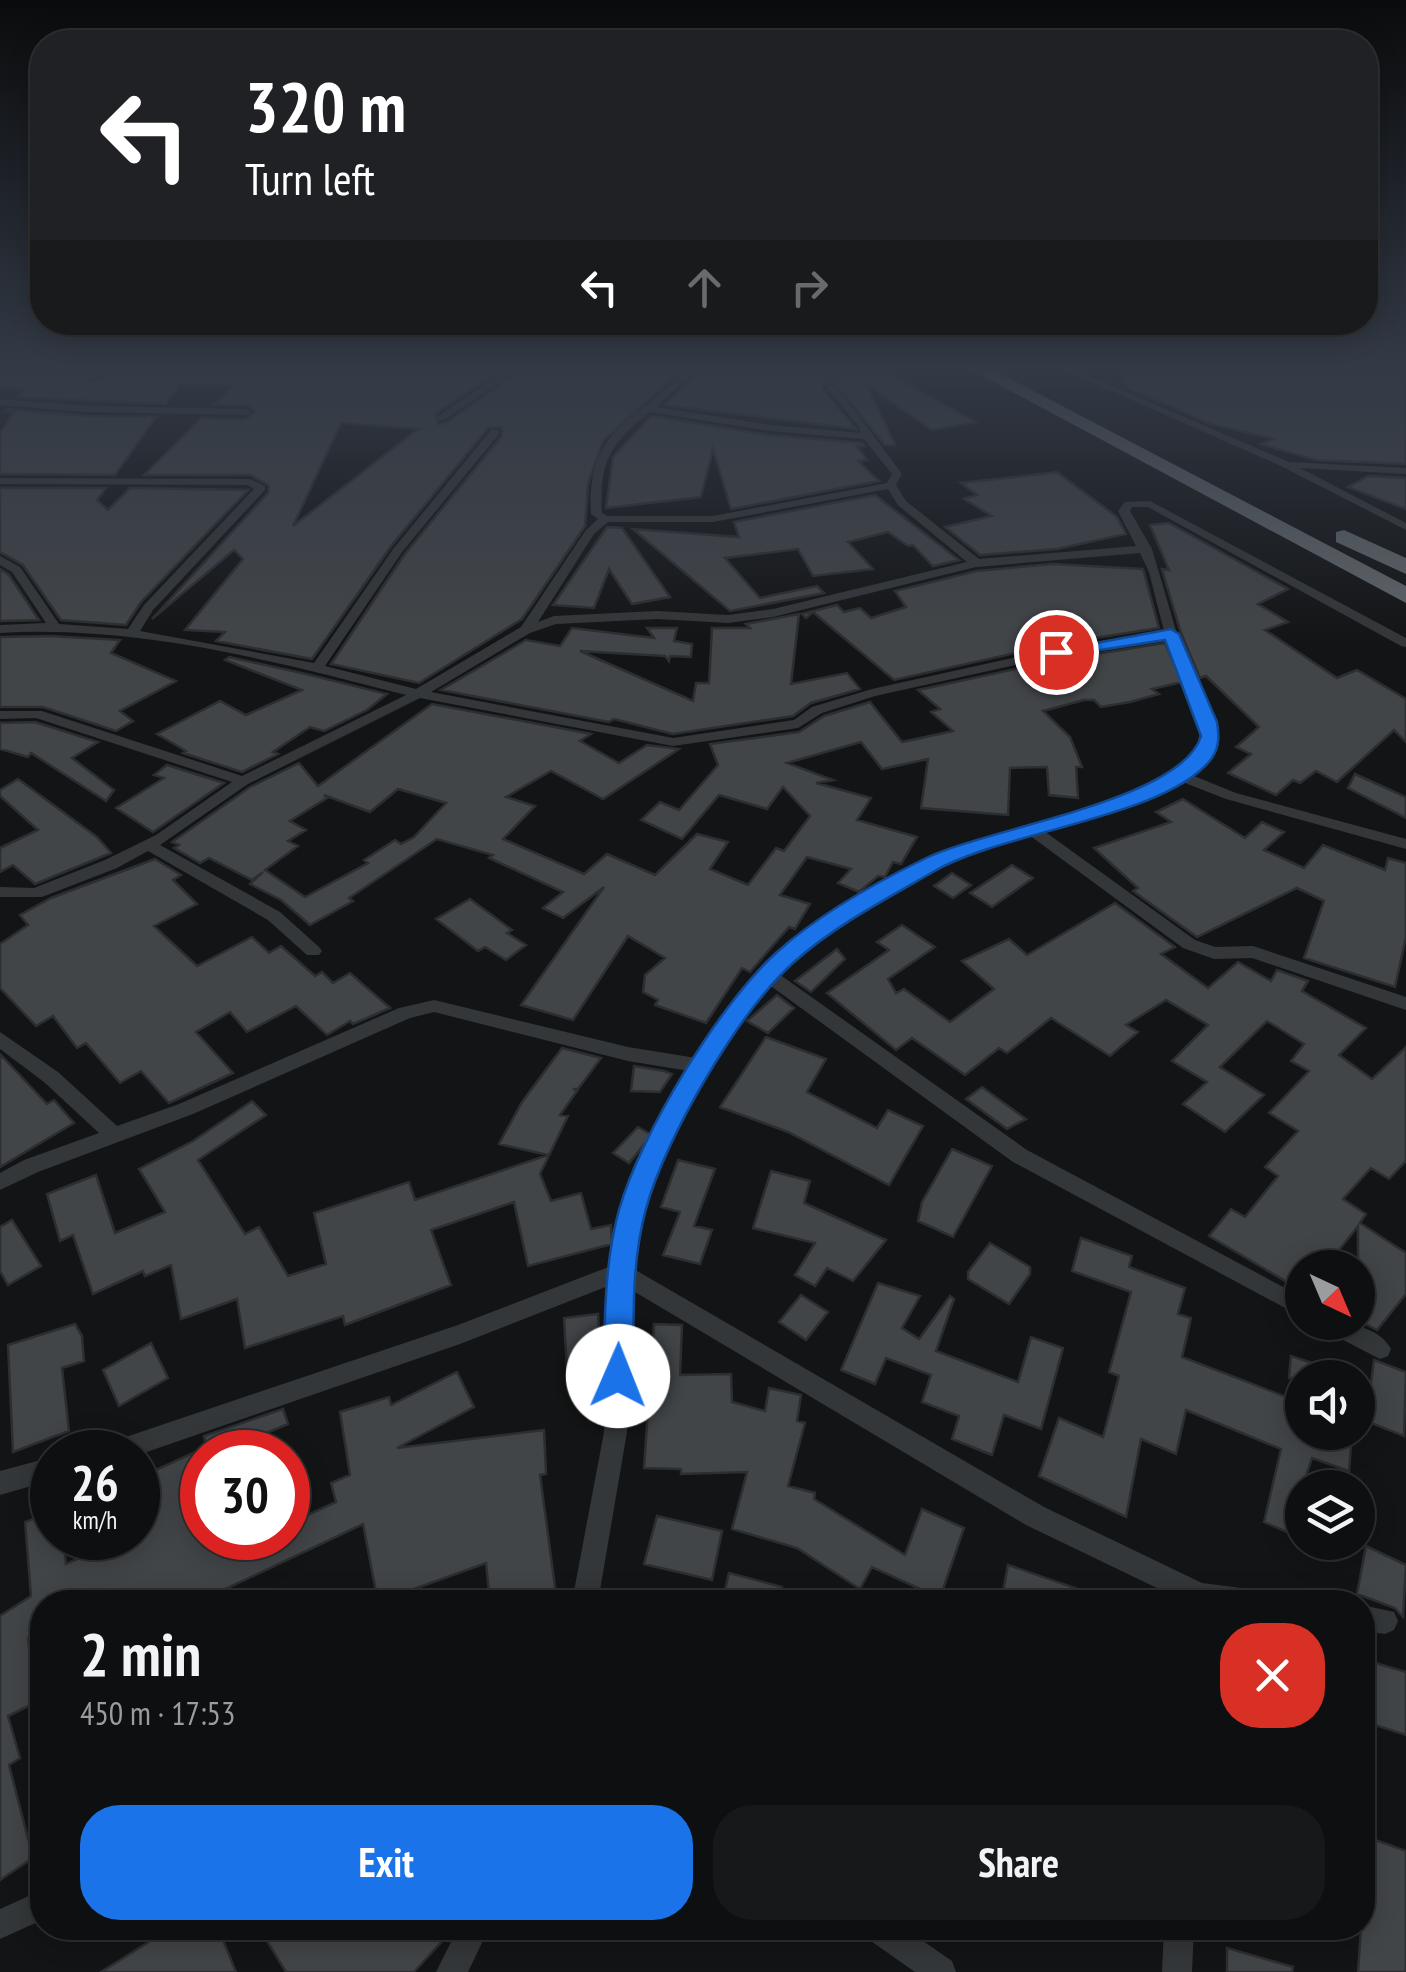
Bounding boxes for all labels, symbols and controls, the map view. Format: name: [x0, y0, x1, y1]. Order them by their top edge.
text: 320 m: [245, 61, 406, 151]
icon: left: [80, 70, 210, 200]
text: Turn left: [245, 149, 375, 207]
icon: left: [572, 260, 627, 315]
icon: ahead: [677, 260, 732, 315]
icon: right: [782, 260, 837, 315]
pin: [1014, 610, 1099, 695]
icon: arrive: [1029, 625, 1084, 680]
north arrow: [1285, 1250, 1375, 1340]
map controls: [1285, 1250, 1375, 1560]
position arrow: [566, 1324, 670, 1428]
button: sound: [1285, 1360, 1375, 1450]
speed limit sign: 30: [180, 1430, 310, 1560]
text: 26: [71, 1450, 119, 1515]
button: layers: [1285, 1470, 1375, 1560]
text: km/h: [73, 1504, 117, 1536]
text: 2 min: [80, 1615, 201, 1693]
button: close: [1220, 1623, 1325, 1728]
text: 450 m · 17:53: [80, 1692, 235, 1734]
button: Exit: [80, 1805, 693, 1920]
button: Share: [713, 1805, 1325, 1920]

